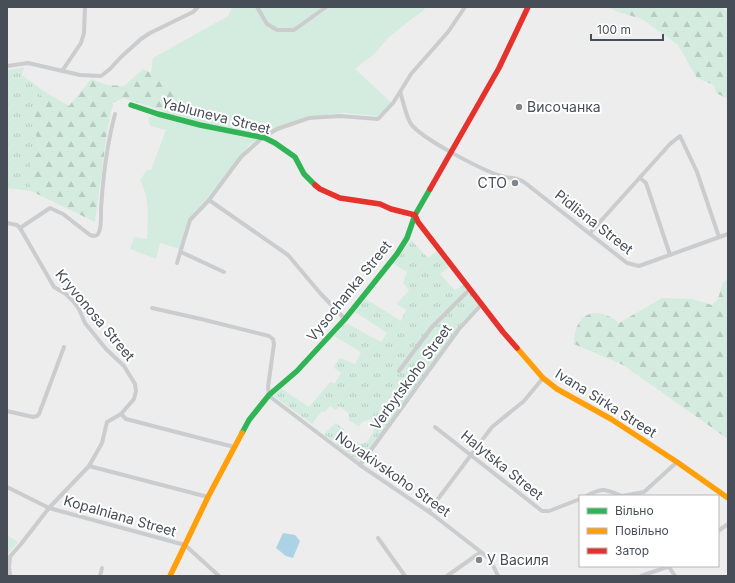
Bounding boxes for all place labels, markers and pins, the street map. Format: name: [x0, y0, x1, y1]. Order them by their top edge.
place label: Височанка: [527, 98, 601, 115]
marker: Височанка: [514, 102, 524, 112]
place label: СТО: [477, 174, 507, 191]
marker: СТО: [510, 178, 520, 188]
place label: У Василя: [487, 551, 549, 568]
marker: У Василя: [474, 555, 484, 565]

